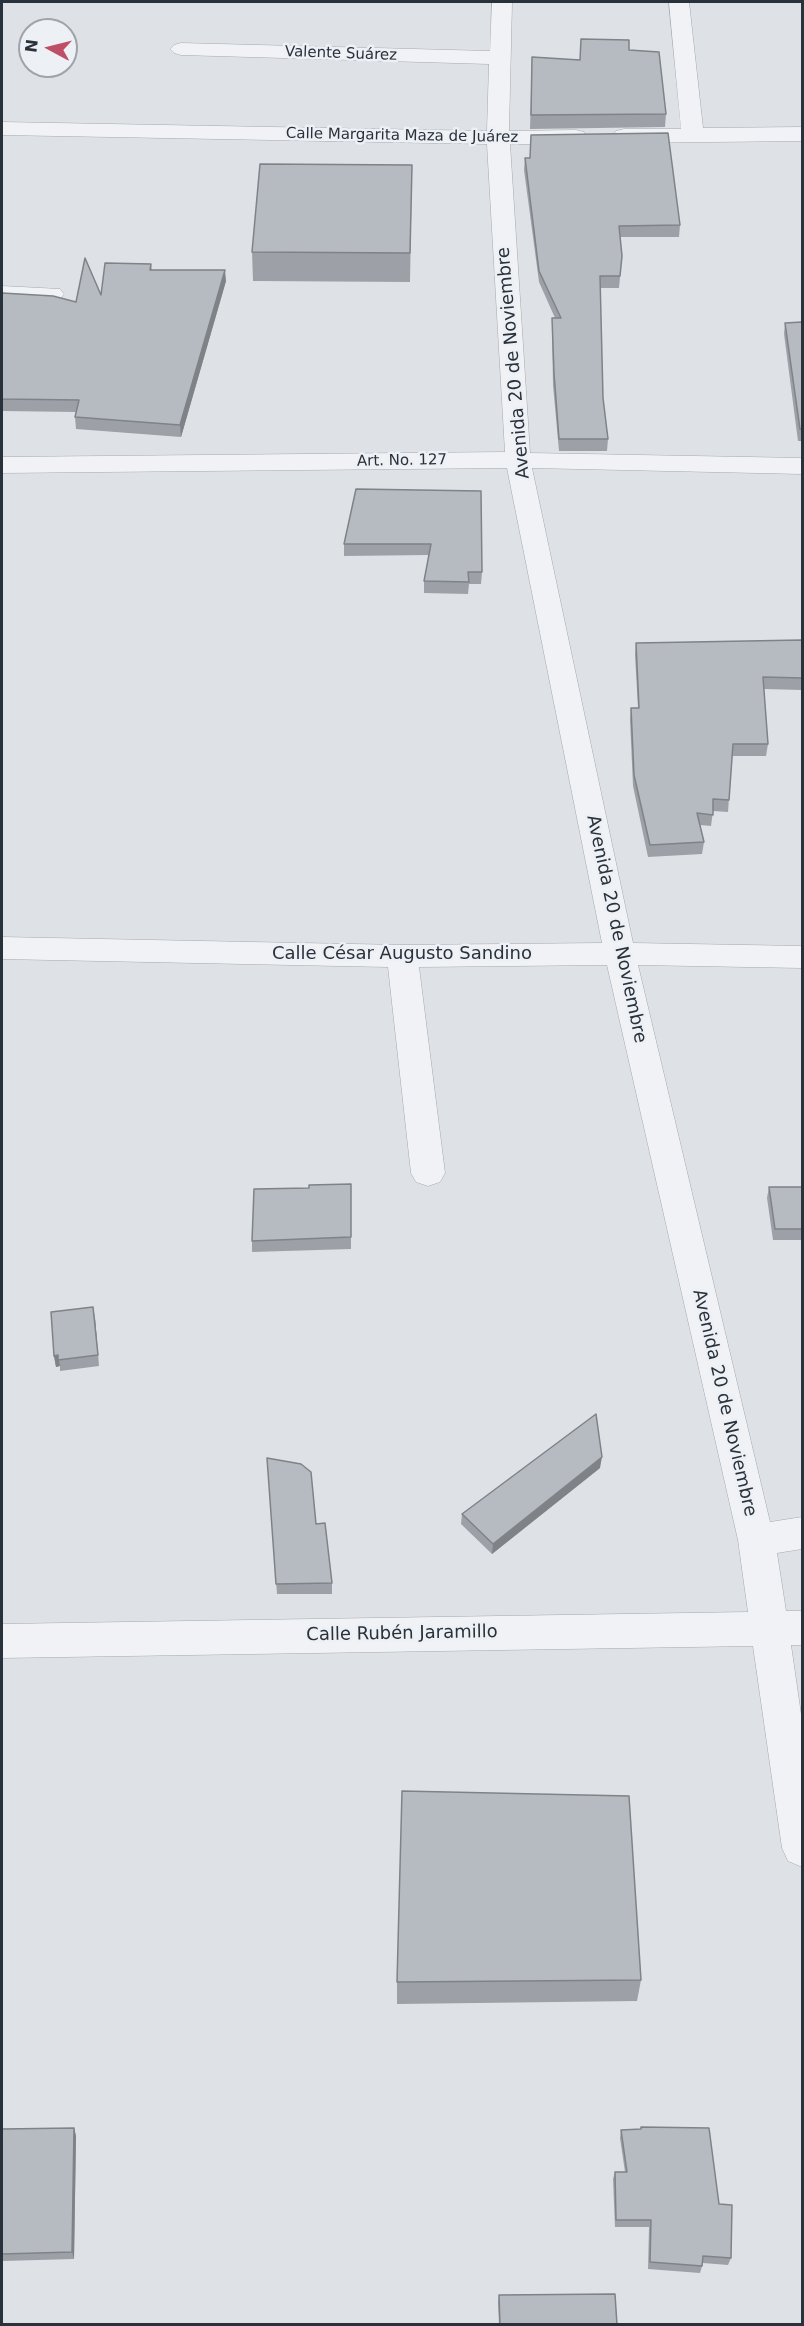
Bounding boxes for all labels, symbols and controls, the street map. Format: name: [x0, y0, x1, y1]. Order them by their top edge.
north arrow: [18, 18, 78, 78]
text: N: [21, 38, 42, 54]
street label: Valente Suárez: [285, 43, 397, 65]
street label: Calle Margarita Maza de Juárez: [286, 125, 518, 147]
street label: Avenida 20 de Noviembre: [493, 246, 535, 480]
street label: Art. No. 127: [357, 451, 447, 471]
street label: Avenida 20 de Noviembre: [581, 813, 651, 1045]
street label: Calle César Augusto Sandino: [272, 943, 532, 965]
street label: Avenida 20 de Noviembre: [687, 1287, 761, 1519]
street label: Calle Rubén Jaramillo: [306, 1622, 498, 1646]

